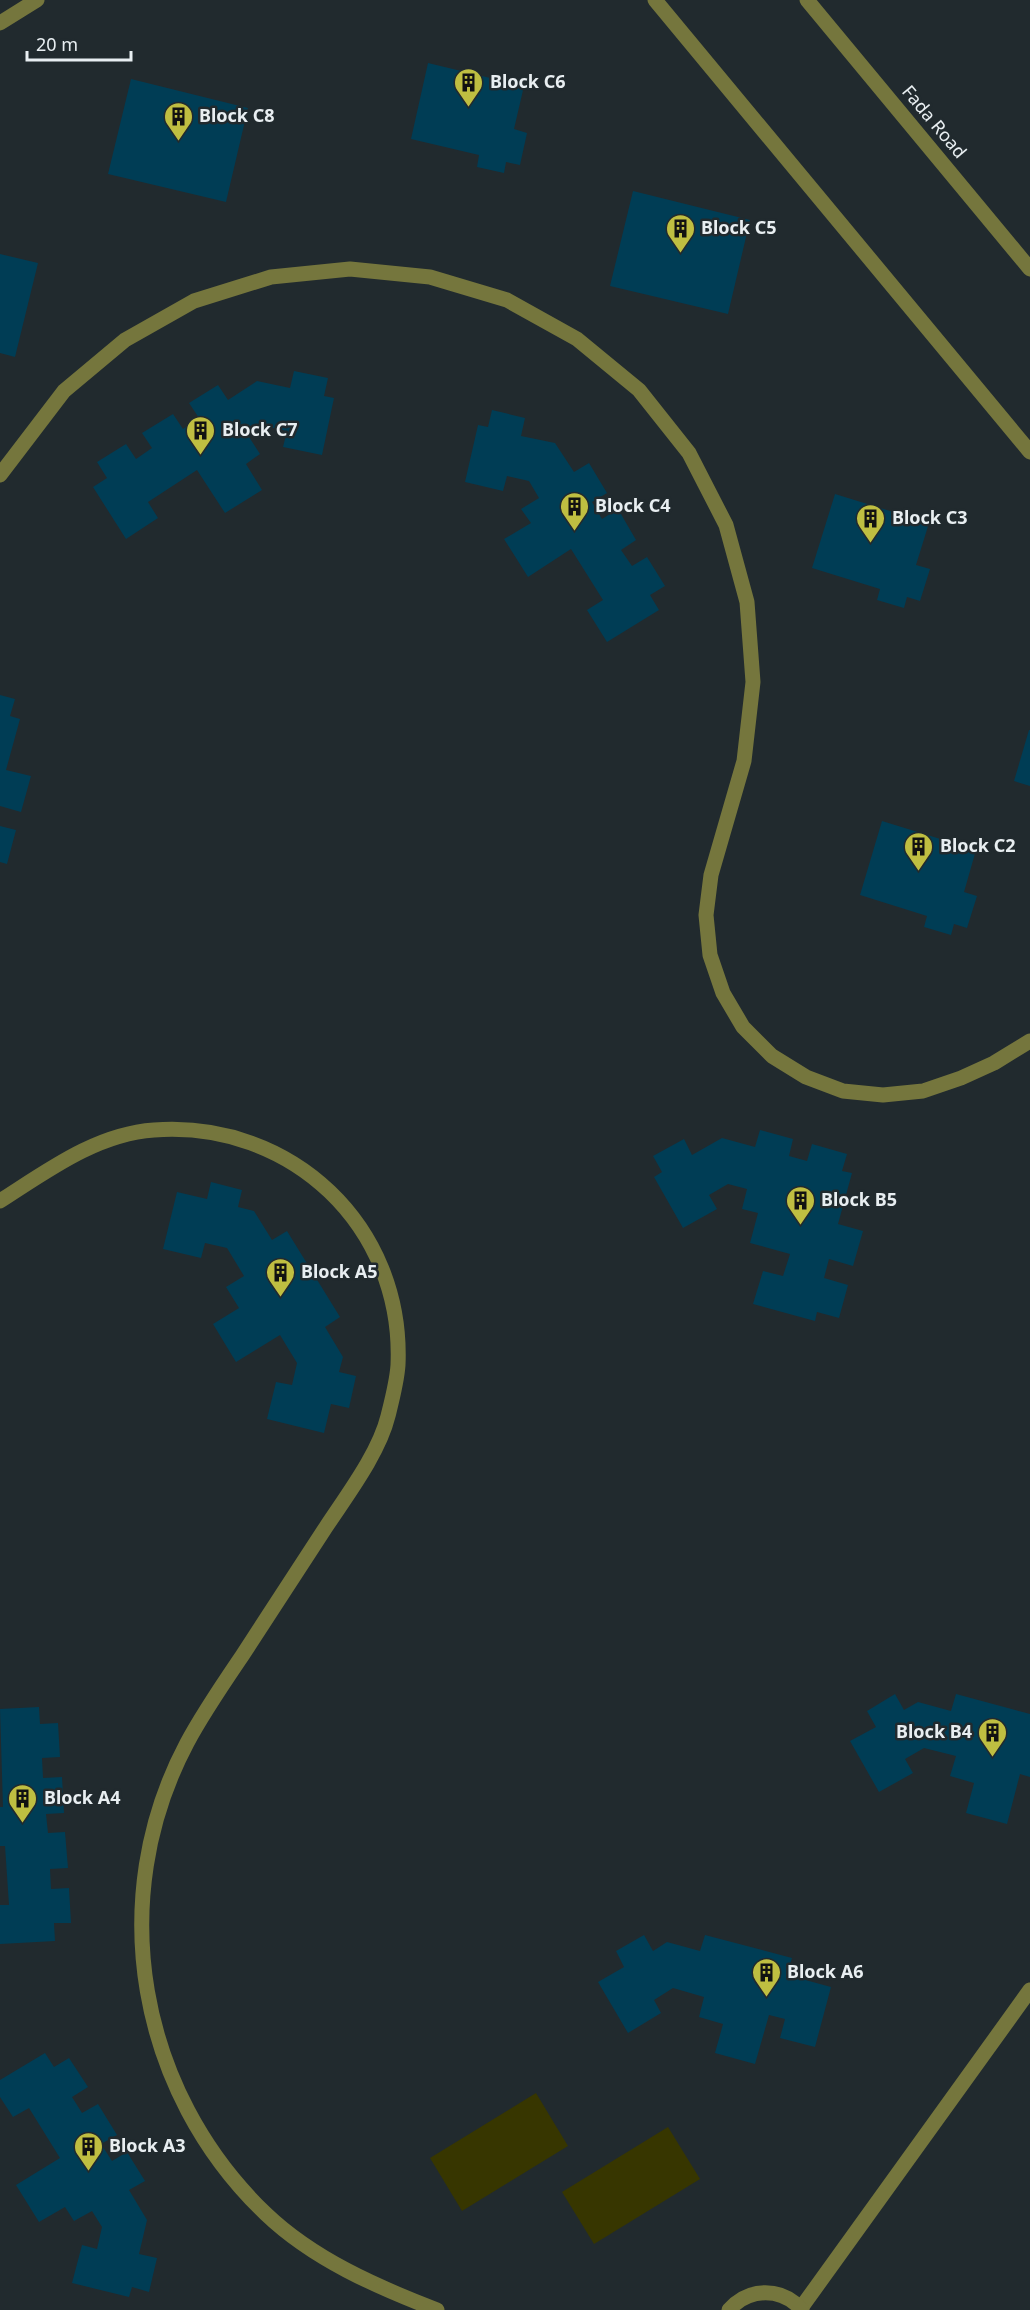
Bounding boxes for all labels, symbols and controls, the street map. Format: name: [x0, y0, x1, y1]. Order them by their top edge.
scale bar: [27, 24, 130, 62]
text: 20 m: [36, 32, 78, 56]
building icon: Block C6: [453, 66, 485, 108]
place label: Block C6: [490, 69, 566, 93]
street label: Fada Road: [897, 80, 972, 163]
building icon: Block C8: [162, 100, 194, 142]
place label: Block C8: [199, 103, 275, 127]
building icon: Block C5: [664, 212, 696, 254]
place label: Block C5: [701, 215, 777, 239]
building icon: Block C7: [185, 414, 217, 456]
place label: Block C7: [222, 417, 298, 441]
building icon: Block C4: [558, 490, 590, 532]
place label: Block C4: [595, 493, 671, 517]
building icon: Block C3: [855, 502, 887, 544]
place label: Block C3: [892, 505, 968, 529]
building icon: Block C2: [903, 830, 935, 872]
place label: Block C2: [940, 833, 1016, 857]
building icon: Block B5: [784, 1184, 816, 1226]
place label: Block B5: [821, 1187, 897, 1211]
building icon: Block A5: [264, 1256, 296, 1298]
place label: Block A5: [301, 1259, 377, 1283]
building icon: Block B4: [977, 1716, 1009, 1758]
place label: Block B4: [896, 1719, 972, 1743]
building icon: Block A4: [7, 1782, 39, 1824]
place label: Block A4: [44, 1785, 120, 1809]
building icon: Block A6: [750, 1956, 782, 1998]
place label: Block A6: [787, 1959, 863, 1983]
building icon: Block A3: [72, 2130, 104, 2172]
place label: Block A3: [109, 2133, 185, 2157]

